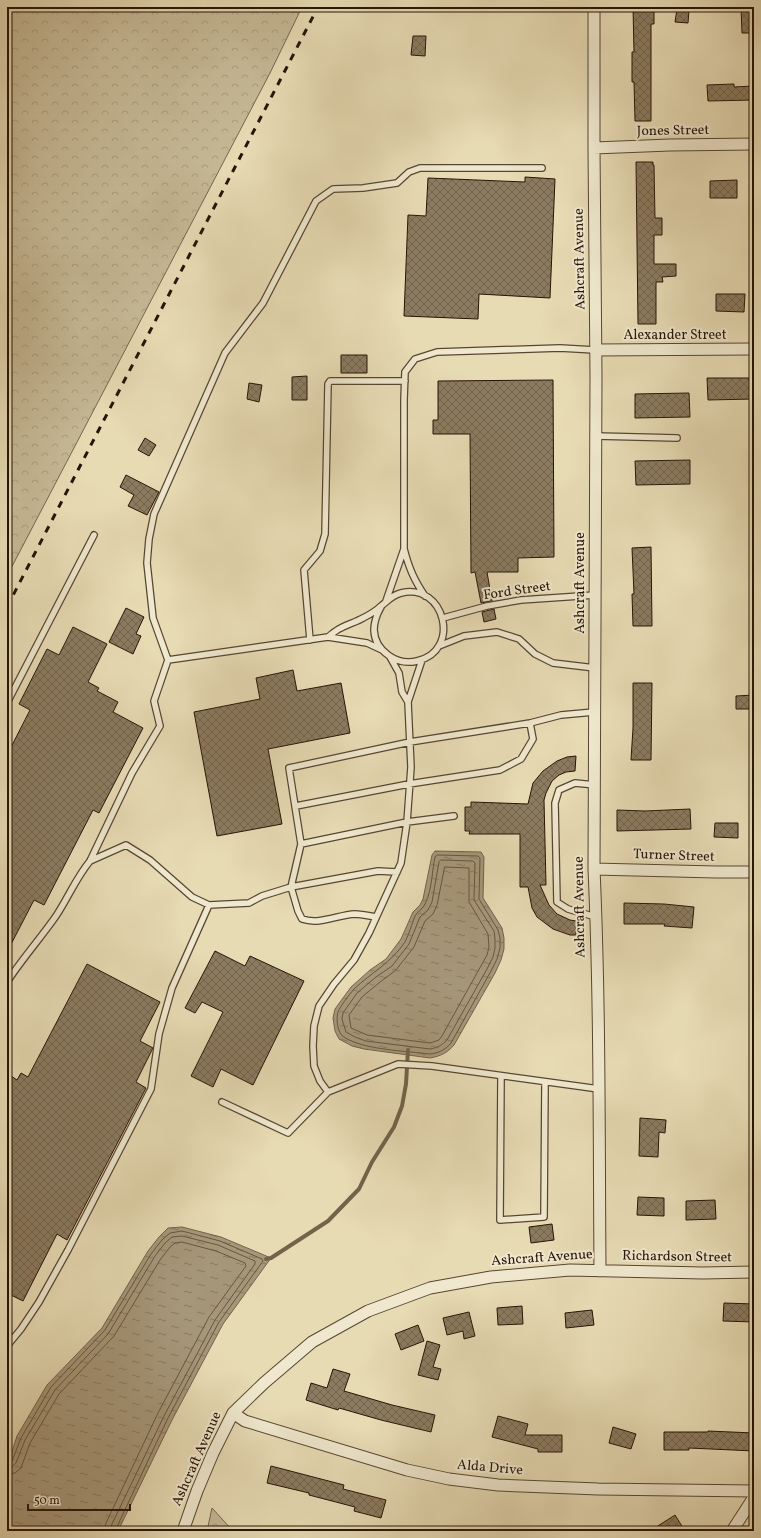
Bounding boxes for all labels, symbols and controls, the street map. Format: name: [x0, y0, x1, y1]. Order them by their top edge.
street label: Jones Street: [637, 121, 710, 141]
street label: Ashcraft Avenue: [570, 208, 590, 310]
street label: Alexander Street: [623, 326, 727, 345]
street label: Ashcraft Avenue: [571, 532, 590, 634]
street label: Ford Street: [482, 577, 552, 605]
street label: Turner Street: [633, 845, 715, 867]
street label: Ashcraft Avenue: [570, 856, 590, 958]
street label: Ashcraft Avenue: [491, 1245, 594, 1271]
street label: Richardson Street: [622, 1247, 732, 1267]
street label: Ashcraft Avenue: [168, 1408, 226, 1509]
street label: Alda Drive: [456, 1456, 524, 1480]
scale bar: [28, 1486, 130, 1512]
text: 50 m: [34, 1493, 60, 1509]

